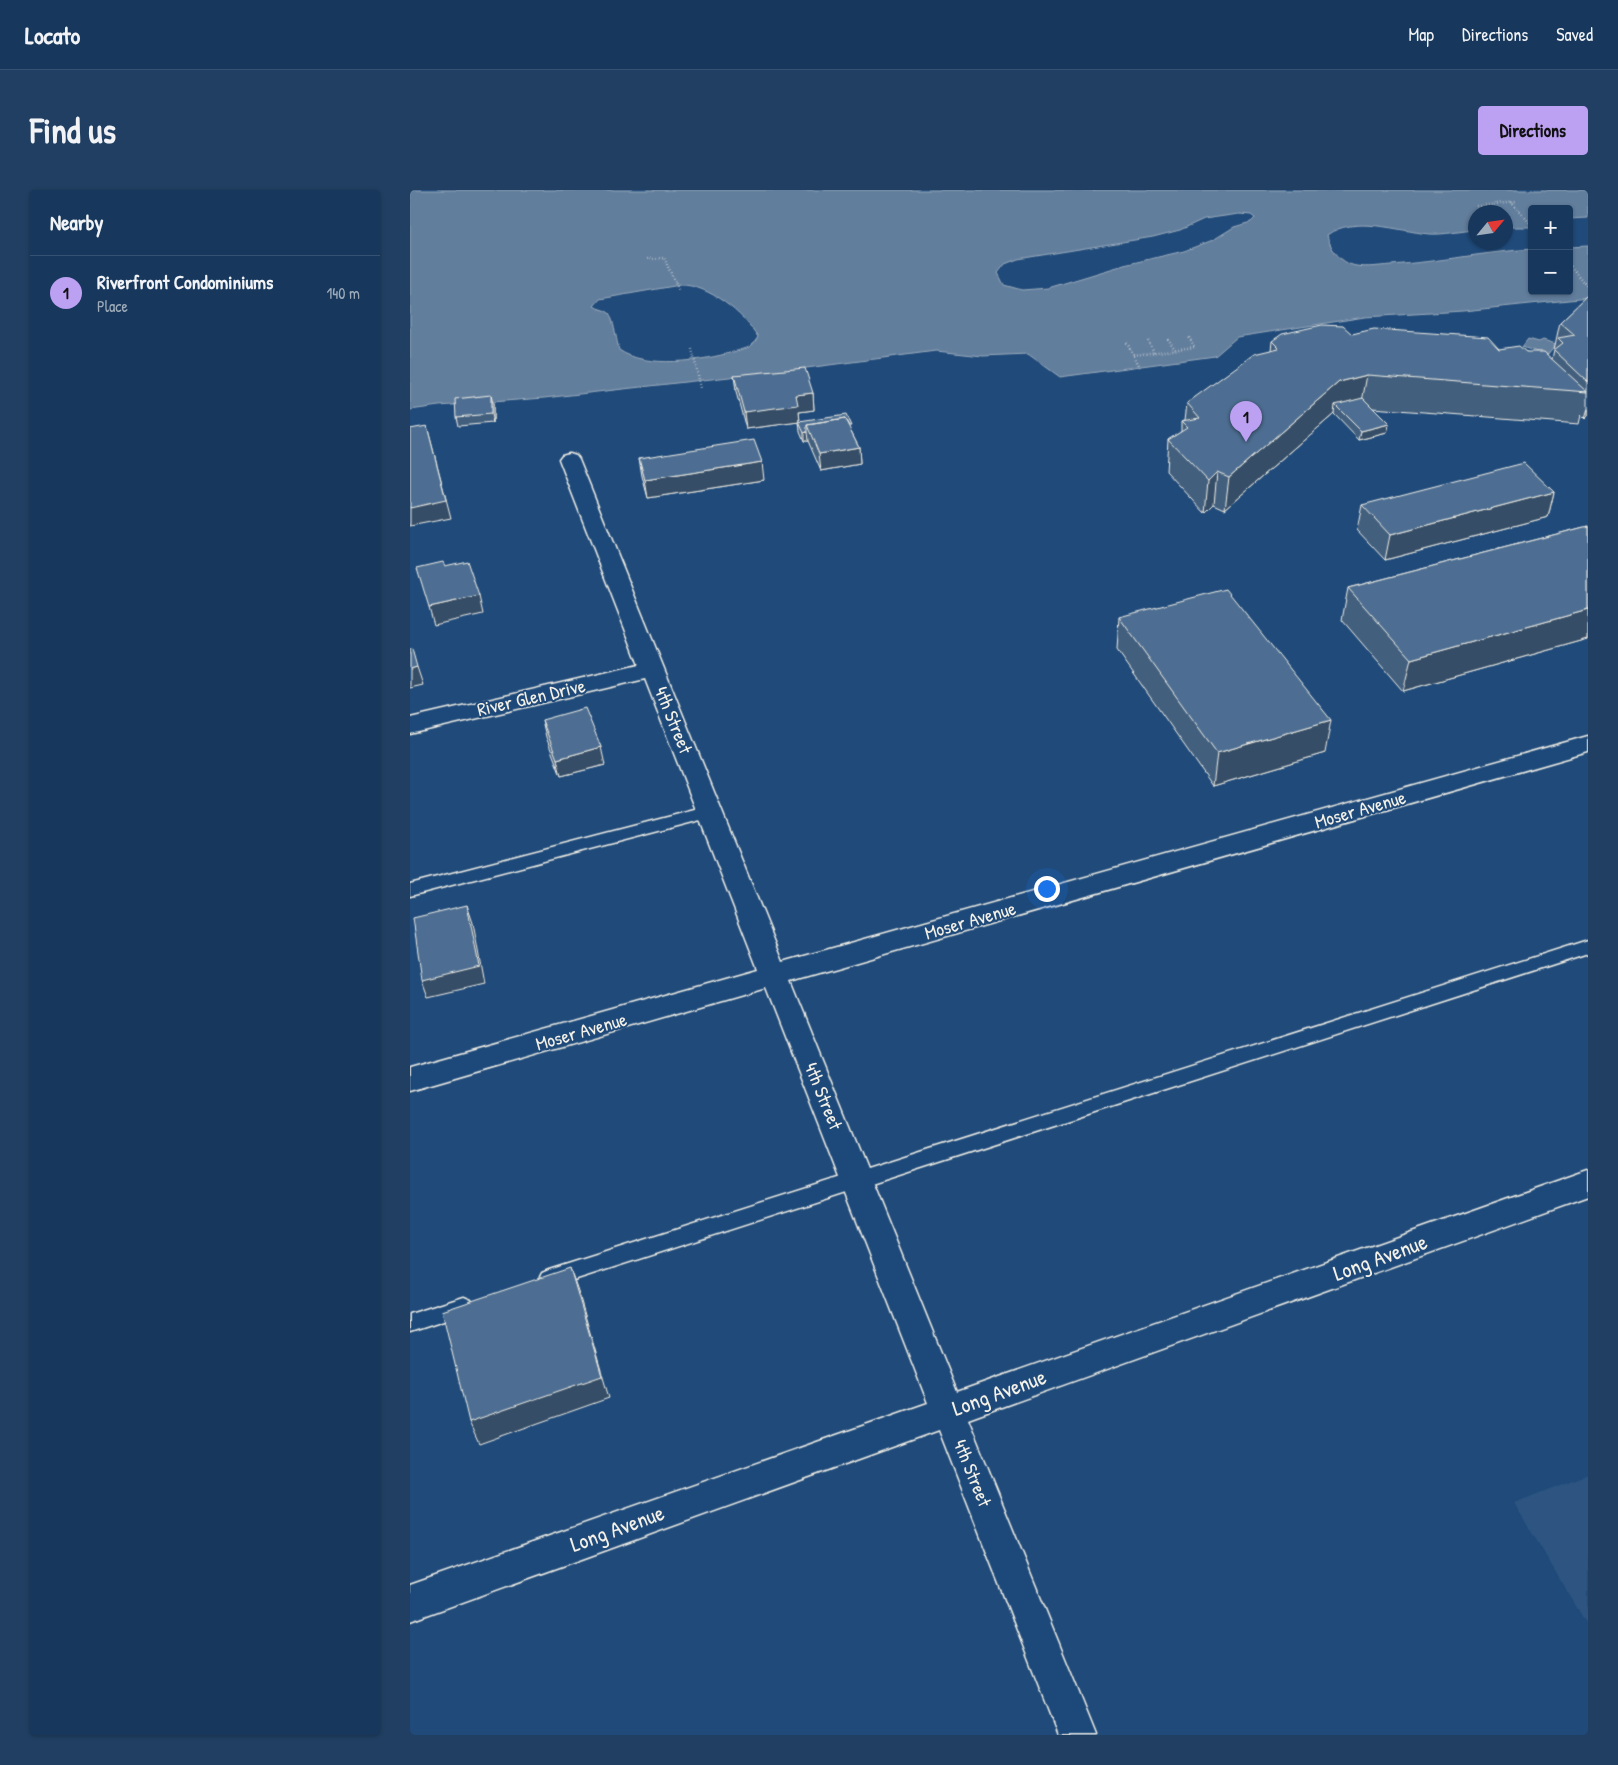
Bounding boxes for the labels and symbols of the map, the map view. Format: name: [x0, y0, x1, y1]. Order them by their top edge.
north arrow: [1468, 205, 1513, 250]
pin: 1: [1230, 401, 1262, 442]
street label: River Glen Drive: [474, 672, 588, 722]
street label: 4th Street: [649, 683, 699, 758]
street label: Moser Avenue: [1311, 783, 1409, 834]
your location: [1034, 876, 1060, 902]
street label: Moser Avenue: [921, 894, 1019, 945]
street label: Moser Avenue: [532, 1005, 630, 1056]
street label: 4th Street: [799, 1059, 849, 1134]
street label: Long Avenue: [1329, 1226, 1431, 1288]
street label: Long Avenue: [948, 1361, 1050, 1423]
street label: 4th Street: [948, 1436, 998, 1511]
street label: Long Avenue: [566, 1497, 668, 1559]

